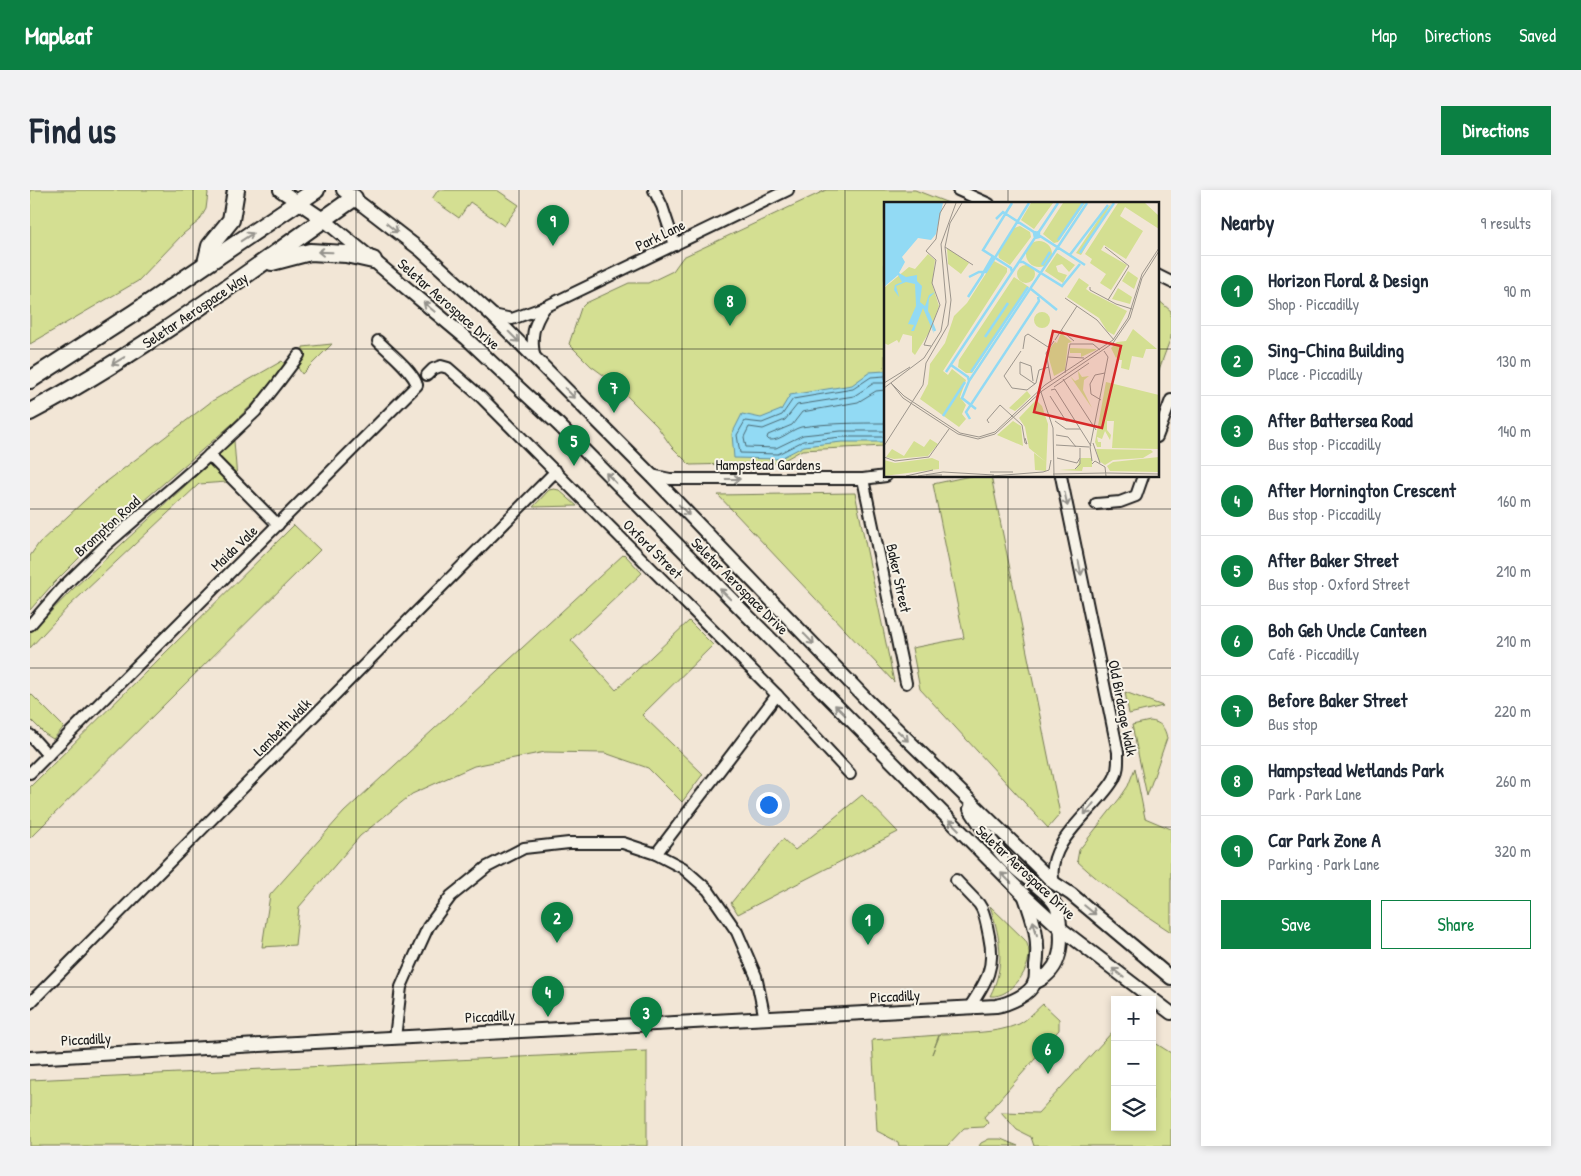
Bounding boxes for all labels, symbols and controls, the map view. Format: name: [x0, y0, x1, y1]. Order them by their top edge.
text: Mapleaf: [25, 19, 93, 51]
text: Map: [1372, 23, 1397, 48]
text: Directions: [1425, 23, 1491, 48]
text: Saved: [1519, 23, 1556, 48]
button: Directions: [1441, 106, 1551, 155]
text: Find us: [30, 107, 116, 154]
inset map: [884, 202, 1158, 478]
pin: 9: [537, 205, 569, 246]
text: Nearby: [1221, 208, 1274, 237]
text: 9 results: [1480, 212, 1531, 234]
street label: Park Lane: [632, 214, 688, 256]
one-way arrow: [386, 222, 399, 233]
one-way arrow: [239, 231, 253, 241]
one-way arrow: [318, 247, 334, 257]
street label: Seletar Aerospace Drive: [393, 254, 505, 354]
street label: Seletar Aerospace Way: [138, 267, 252, 353]
text: Horizon Floral & Design: [1268, 267, 1429, 293]
text: 1: [1234, 280, 1240, 302]
text: 90 m: [1503, 280, 1531, 302]
pin: 8: [714, 285, 746, 326]
text: Shop · Piccadilly: [1268, 293, 1359, 315]
one-way arrow: [422, 301, 435, 313]
one-way arrow: [508, 331, 520, 343]
text: Sing-China Building: [1268, 337, 1404, 363]
text: 2: [1233, 350, 1241, 372]
text: 130 m: [1496, 350, 1531, 372]
one-way arrow: [111, 357, 125, 367]
text: Place · Piccadilly: [1268, 363, 1363, 385]
pin: 7: [598, 372, 630, 413]
one-way arrow: [564, 386, 576, 399]
text: After Battersea Road: [1268, 407, 1413, 433]
text: 3: [1233, 420, 1241, 442]
text: 140 m: [1497, 420, 1531, 442]
pin: 5: [558, 425, 590, 466]
text: Bus stop · Piccadilly: [1268, 433, 1381, 455]
street label: Hampstead Gardens: [716, 454, 821, 475]
one-way arrow: [605, 472, 617, 485]
one-way arrow: [724, 474, 741, 484]
text: After Mornington Crescent: [1268, 477, 1456, 503]
one-way arrow: [1062, 490, 1072, 506]
text: 4: [1234, 490, 1240, 512]
text: 160 m: [1497, 490, 1531, 512]
street label: Brompton Road: [69, 491, 145, 561]
one-way arrow: [678, 503, 690, 516]
text: Bus stop · Piccadilly: [1268, 503, 1381, 525]
street label: Oxford Street: [619, 515, 688, 584]
street label: Maida Vale: [206, 520, 262, 576]
street label: Seletar Aerospace Drive: [687, 533, 793, 639]
street label: Baker Street: [881, 542, 917, 615]
text: After Baker Street: [1268, 547, 1398, 573]
one-way arrow: [1076, 560, 1086, 576]
text: 5: [1234, 560, 1240, 582]
text: 210 m: [1496, 560, 1531, 582]
text: Bus stop · Oxford Street: [1268, 573, 1409, 595]
one-way arrow: [719, 588, 732, 600]
text: Boh Geh Uncle Canteen: [1268, 617, 1427, 643]
text: 6: [1234, 630, 1240, 652]
text: 210 m: [1496, 630, 1531, 652]
one-way arrow: [803, 633, 815, 646]
text: Café · Piccadilly: [1268, 643, 1359, 665]
street label: Old Birdcage Walk: [1103, 658, 1143, 758]
text: Before Baker Street: [1268, 687, 1407, 713]
street label: Lambeth Walk: [248, 693, 316, 761]
text: 7: [1233, 700, 1241, 722]
text: 220 m: [1494, 700, 1531, 722]
one-way arrow: [834, 704, 846, 716]
text: Bus stop: [1268, 713, 1317, 735]
one-way arrow: [897, 729, 909, 742]
text: Hampstead Wetlands Park: [1268, 757, 1444, 783]
text: 8: [1234, 770, 1240, 792]
text: 260 m: [1495, 770, 1531, 792]
text: Park · Park Lane: [1268, 783, 1362, 805]
your location: [756, 792, 782, 818]
one-way arrow: [1084, 802, 1095, 815]
one-way arrow: [948, 819, 960, 832]
street label: Seletar Aerospace Drive: [971, 820, 1081, 924]
text: Car Park Zone A: [1268, 827, 1381, 853]
text: 9: [1234, 840, 1240, 862]
text: 320 m: [1495, 840, 1531, 862]
text: Parking · Park Lane: [1268, 853, 1380, 875]
one-way arrow: [1000, 871, 1012, 884]
button: Save: [1221, 900, 1371, 949]
button: Share: [1381, 900, 1531, 949]
pin: 2: [541, 902, 573, 943]
pin: 1: [852, 904, 884, 945]
one-way arrow: [1083, 904, 1096, 915]
one-way arrow: [1030, 921, 1039, 937]
one-way arrow: [1112, 968, 1125, 979]
pin: 4: [532, 976, 564, 1017]
street label: Piccadilly: [869, 984, 921, 1008]
map controls: [1111, 996, 1156, 1131]
button: +: [1111, 996, 1156, 1041]
pin: 3: [630, 997, 662, 1038]
street label: Piccadilly: [464, 1004, 516, 1028]
street label: Piccadilly: [60, 1027, 112, 1051]
pin: 6: [1032, 1033, 1064, 1074]
button: −: [1111, 1041, 1156, 1086]
button: layers: [1111, 1086, 1156, 1131]

